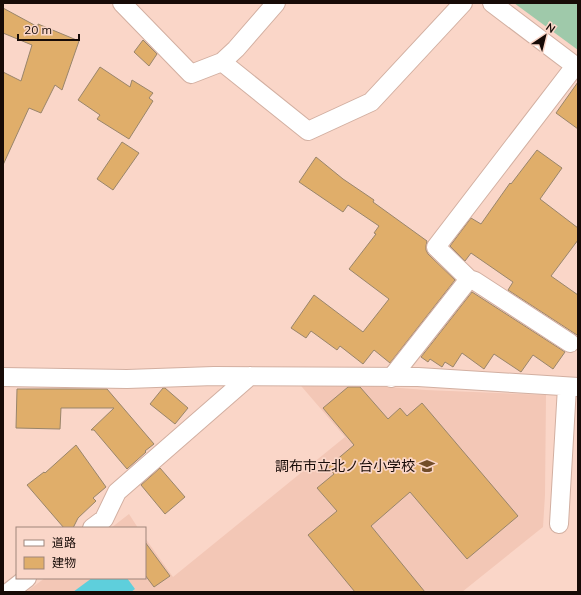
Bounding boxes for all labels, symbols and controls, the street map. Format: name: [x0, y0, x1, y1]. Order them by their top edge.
scale bar: [18, 16, 79, 42]
north arrow: [525, 16, 565, 56]
text: N: [543, 20, 558, 36]
text: 20 m: [24, 22, 52, 37]
place label: 調布市立北ノ台小学校: [275, 457, 415, 475]
school or university icon: 調布市立北ノ台小学校: [418, 457, 436, 475]
legend: [16, 527, 146, 579]
text: 道路: [52, 535, 76, 550]
text: 建物: [52, 555, 76, 570]

